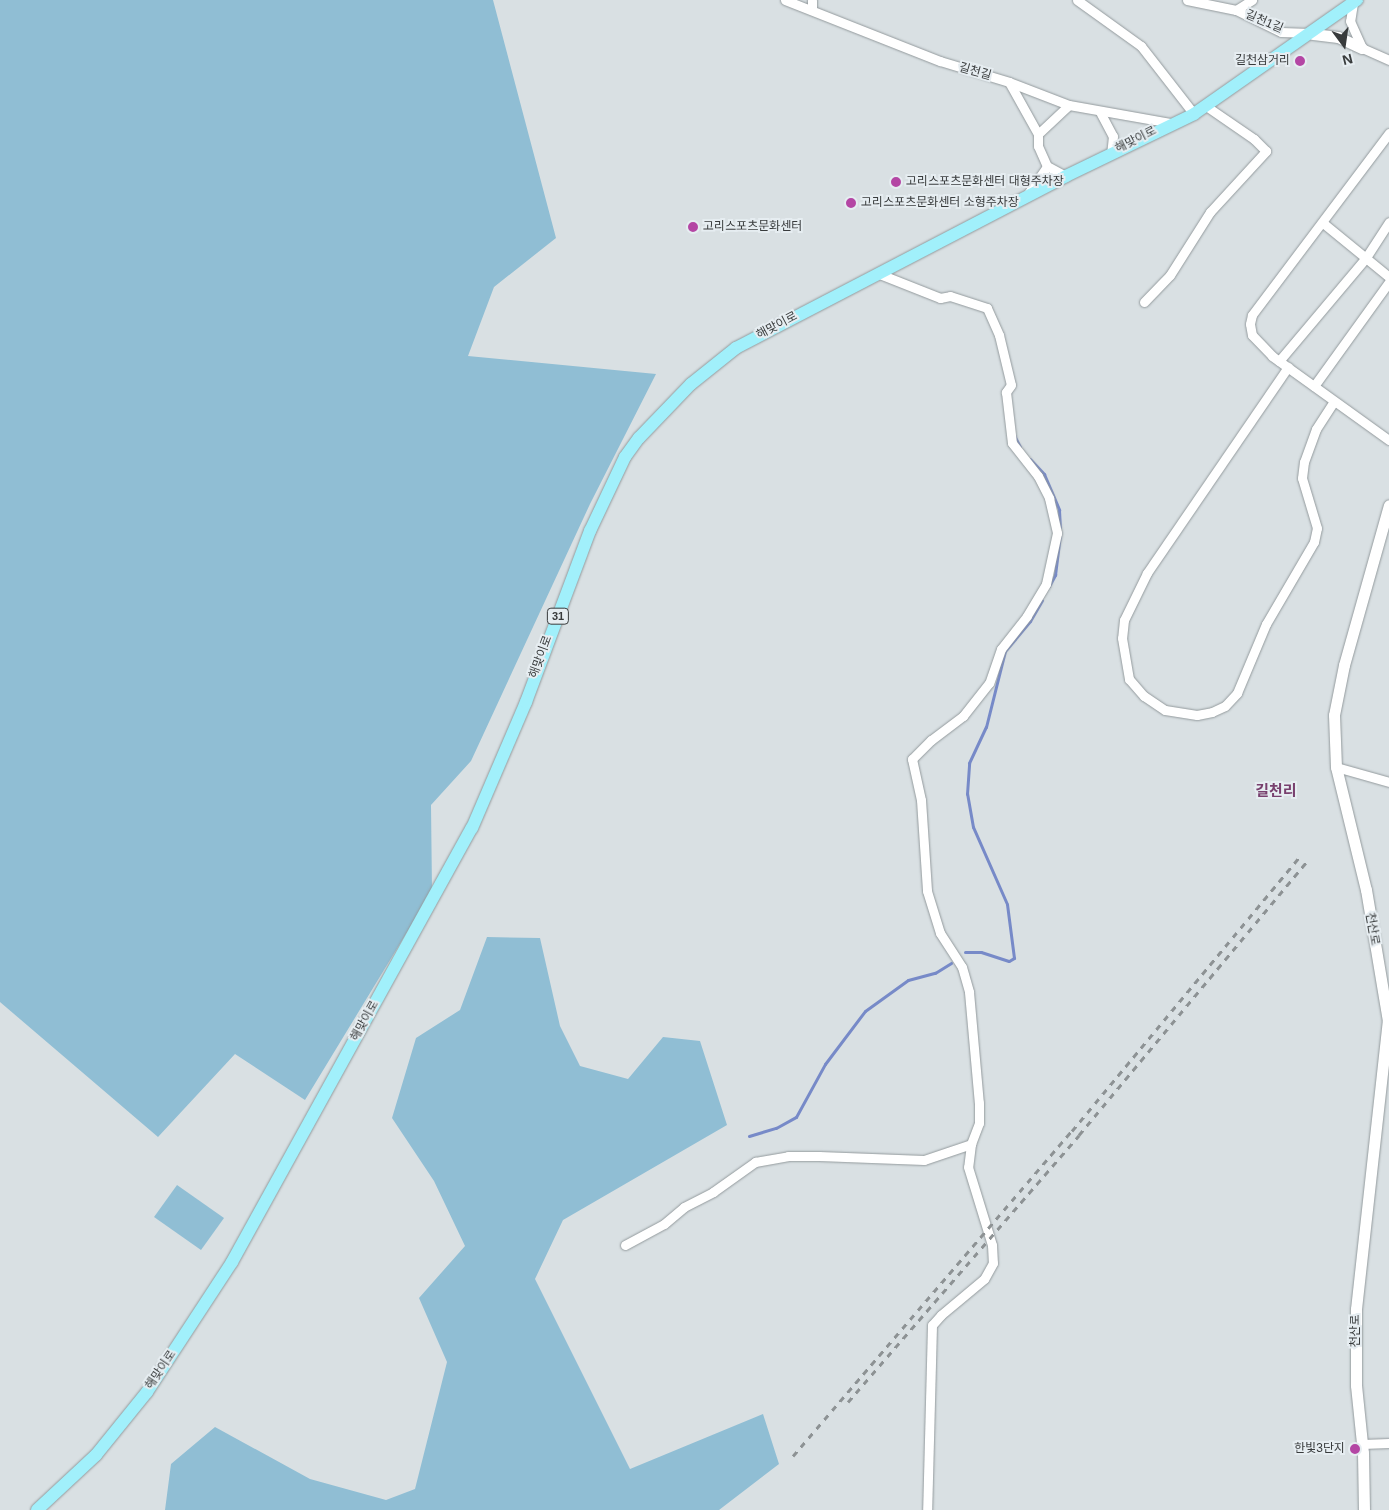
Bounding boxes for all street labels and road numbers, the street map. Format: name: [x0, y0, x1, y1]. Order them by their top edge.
street label: 길천1길: [1243, 8, 1285, 36]
street label: 길천길: [957, 61, 993, 83]
street label: 해맞이로: [1113, 124, 1159, 156]
street label: 해맞이로: [754, 309, 800, 343]
road number: 31: [547, 608, 569, 624]
street label: 해맞이로: [527, 634, 555, 680]
street label: 천산로: [1362, 911, 1382, 947]
street label: 해맞이로: [348, 998, 382, 1044]
street label: 천산로: [1349, 1314, 1363, 1348]
street label: 해맞이로: [143, 1348, 179, 1392]

